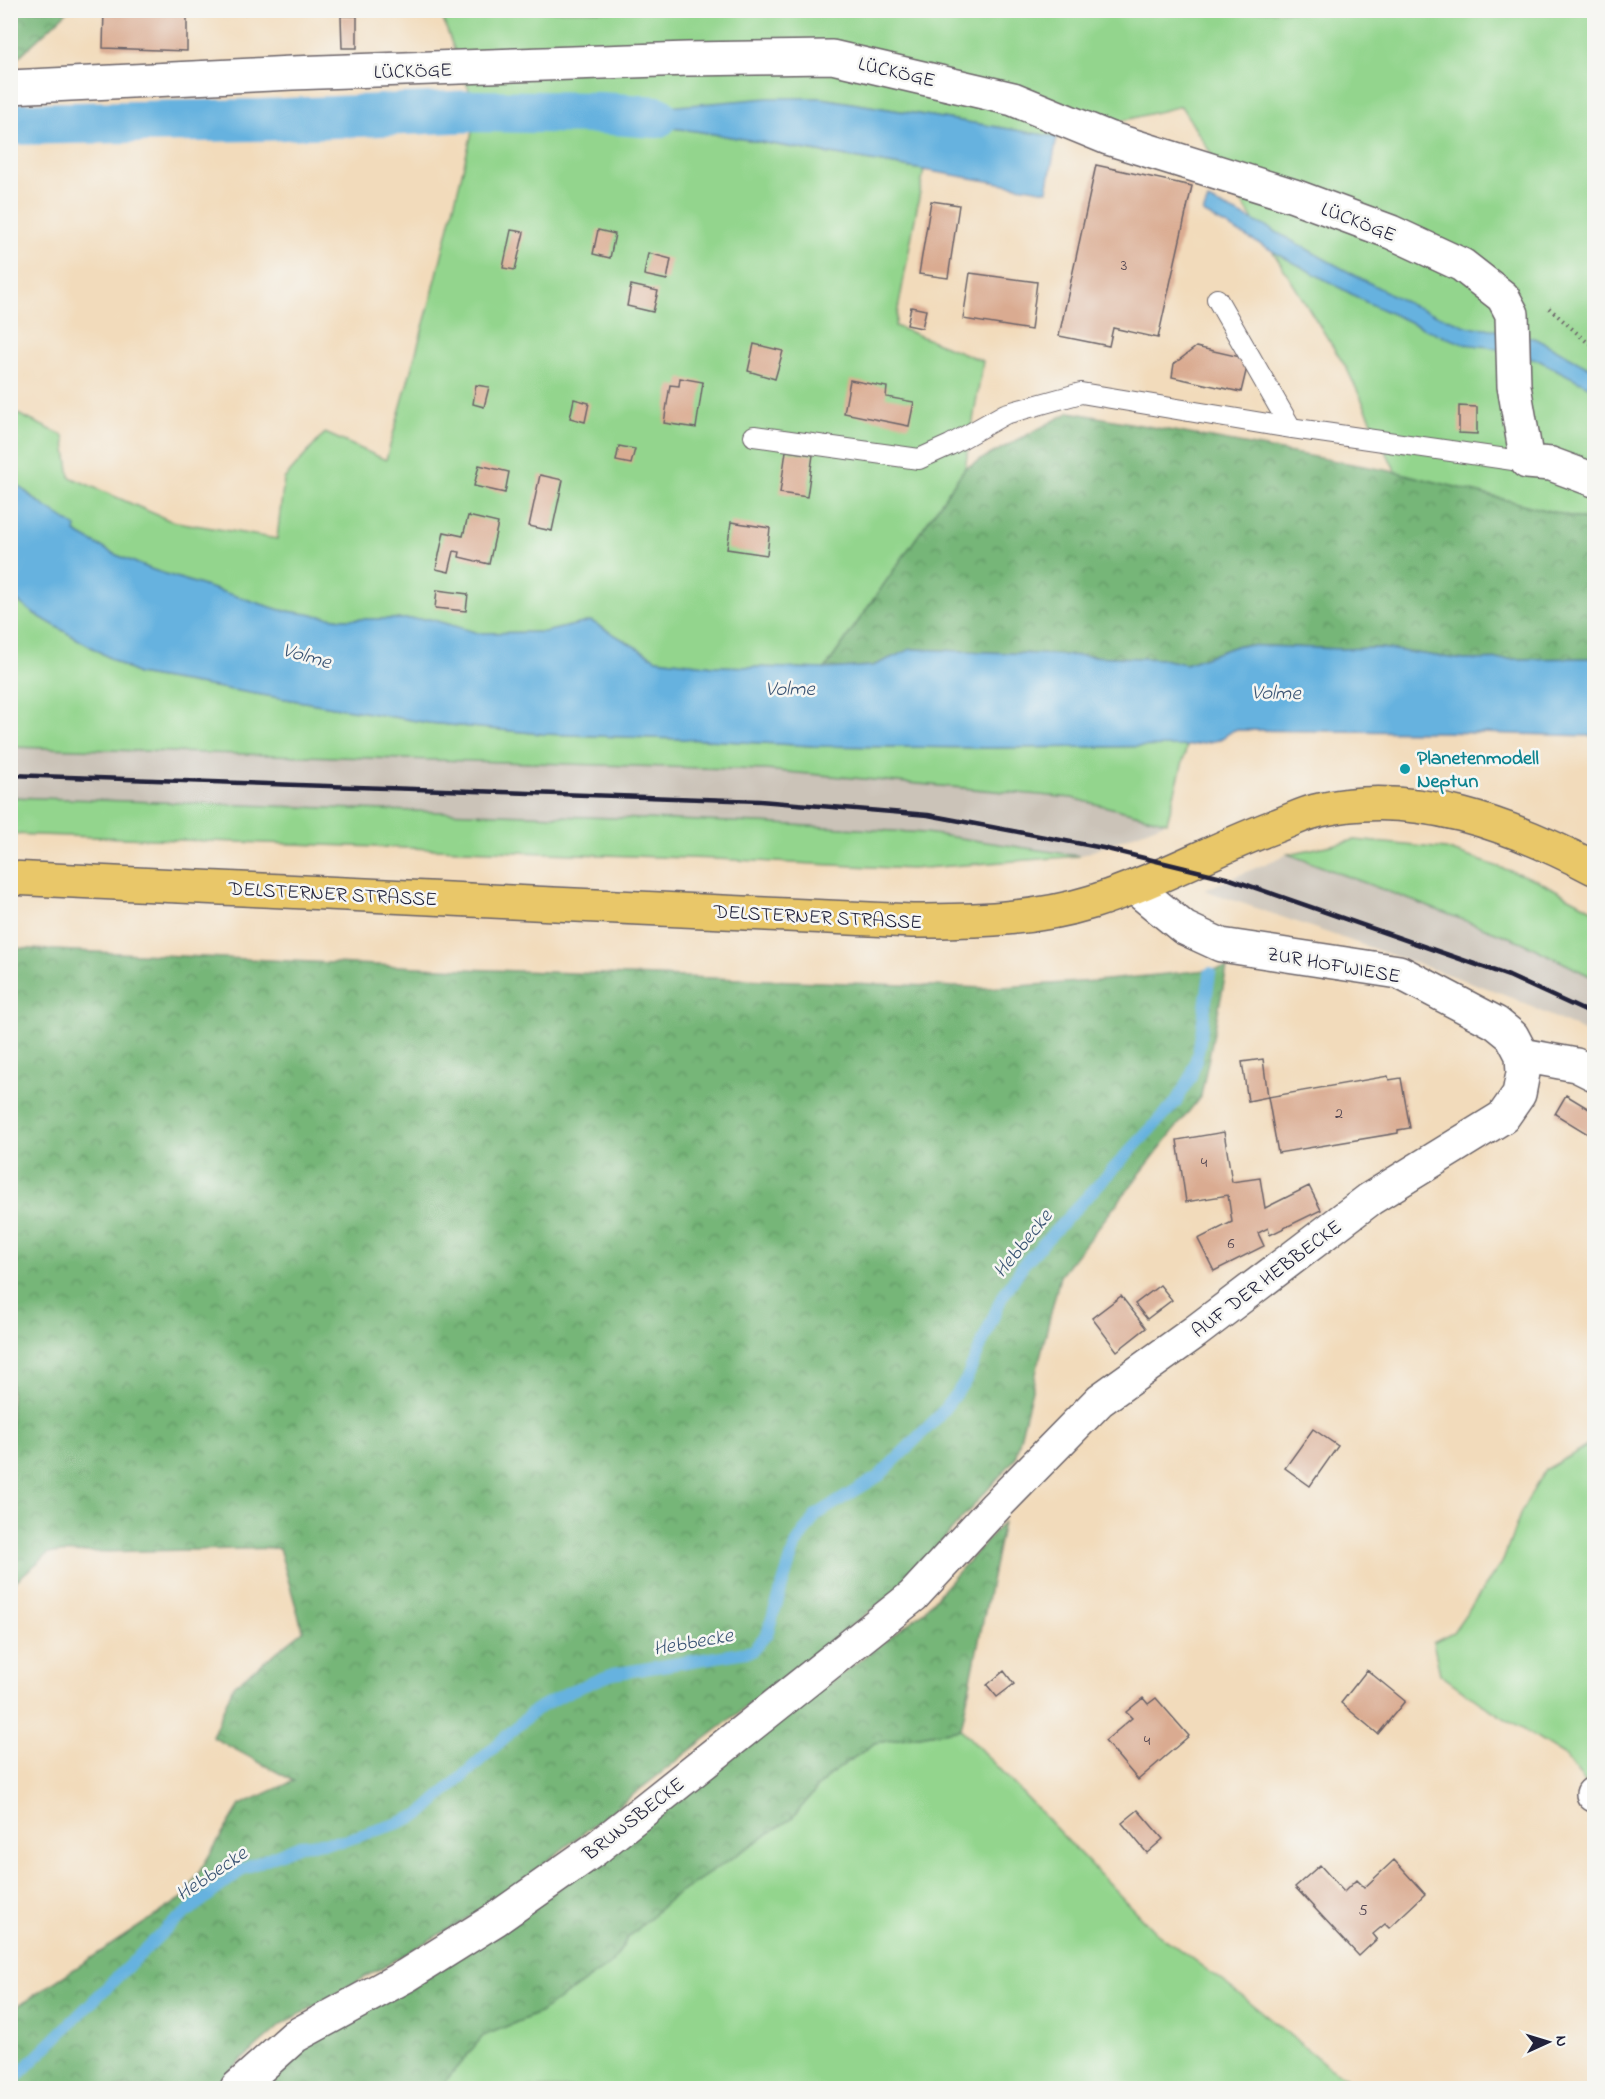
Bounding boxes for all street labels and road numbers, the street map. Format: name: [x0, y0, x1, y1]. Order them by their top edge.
street label: LÜCKÖGE: [855, 50, 938, 96]
street label: LÜCKÖGE: [373, 57, 453, 88]
street label: LÜCKÖGE: [1316, 196, 1400, 251]
street label: DELSTERNER STRASSE: [227, 875, 438, 915]
street label: DELSTERNER STRASSE: [712, 898, 923, 938]
street label: ZUR HOFWIESE: [1265, 940, 1402, 992]
street label: AUF DER HEBBECKE: [1186, 1214, 1349, 1346]
street label: BRUNSBECKE: [577, 1771, 691, 1870]

